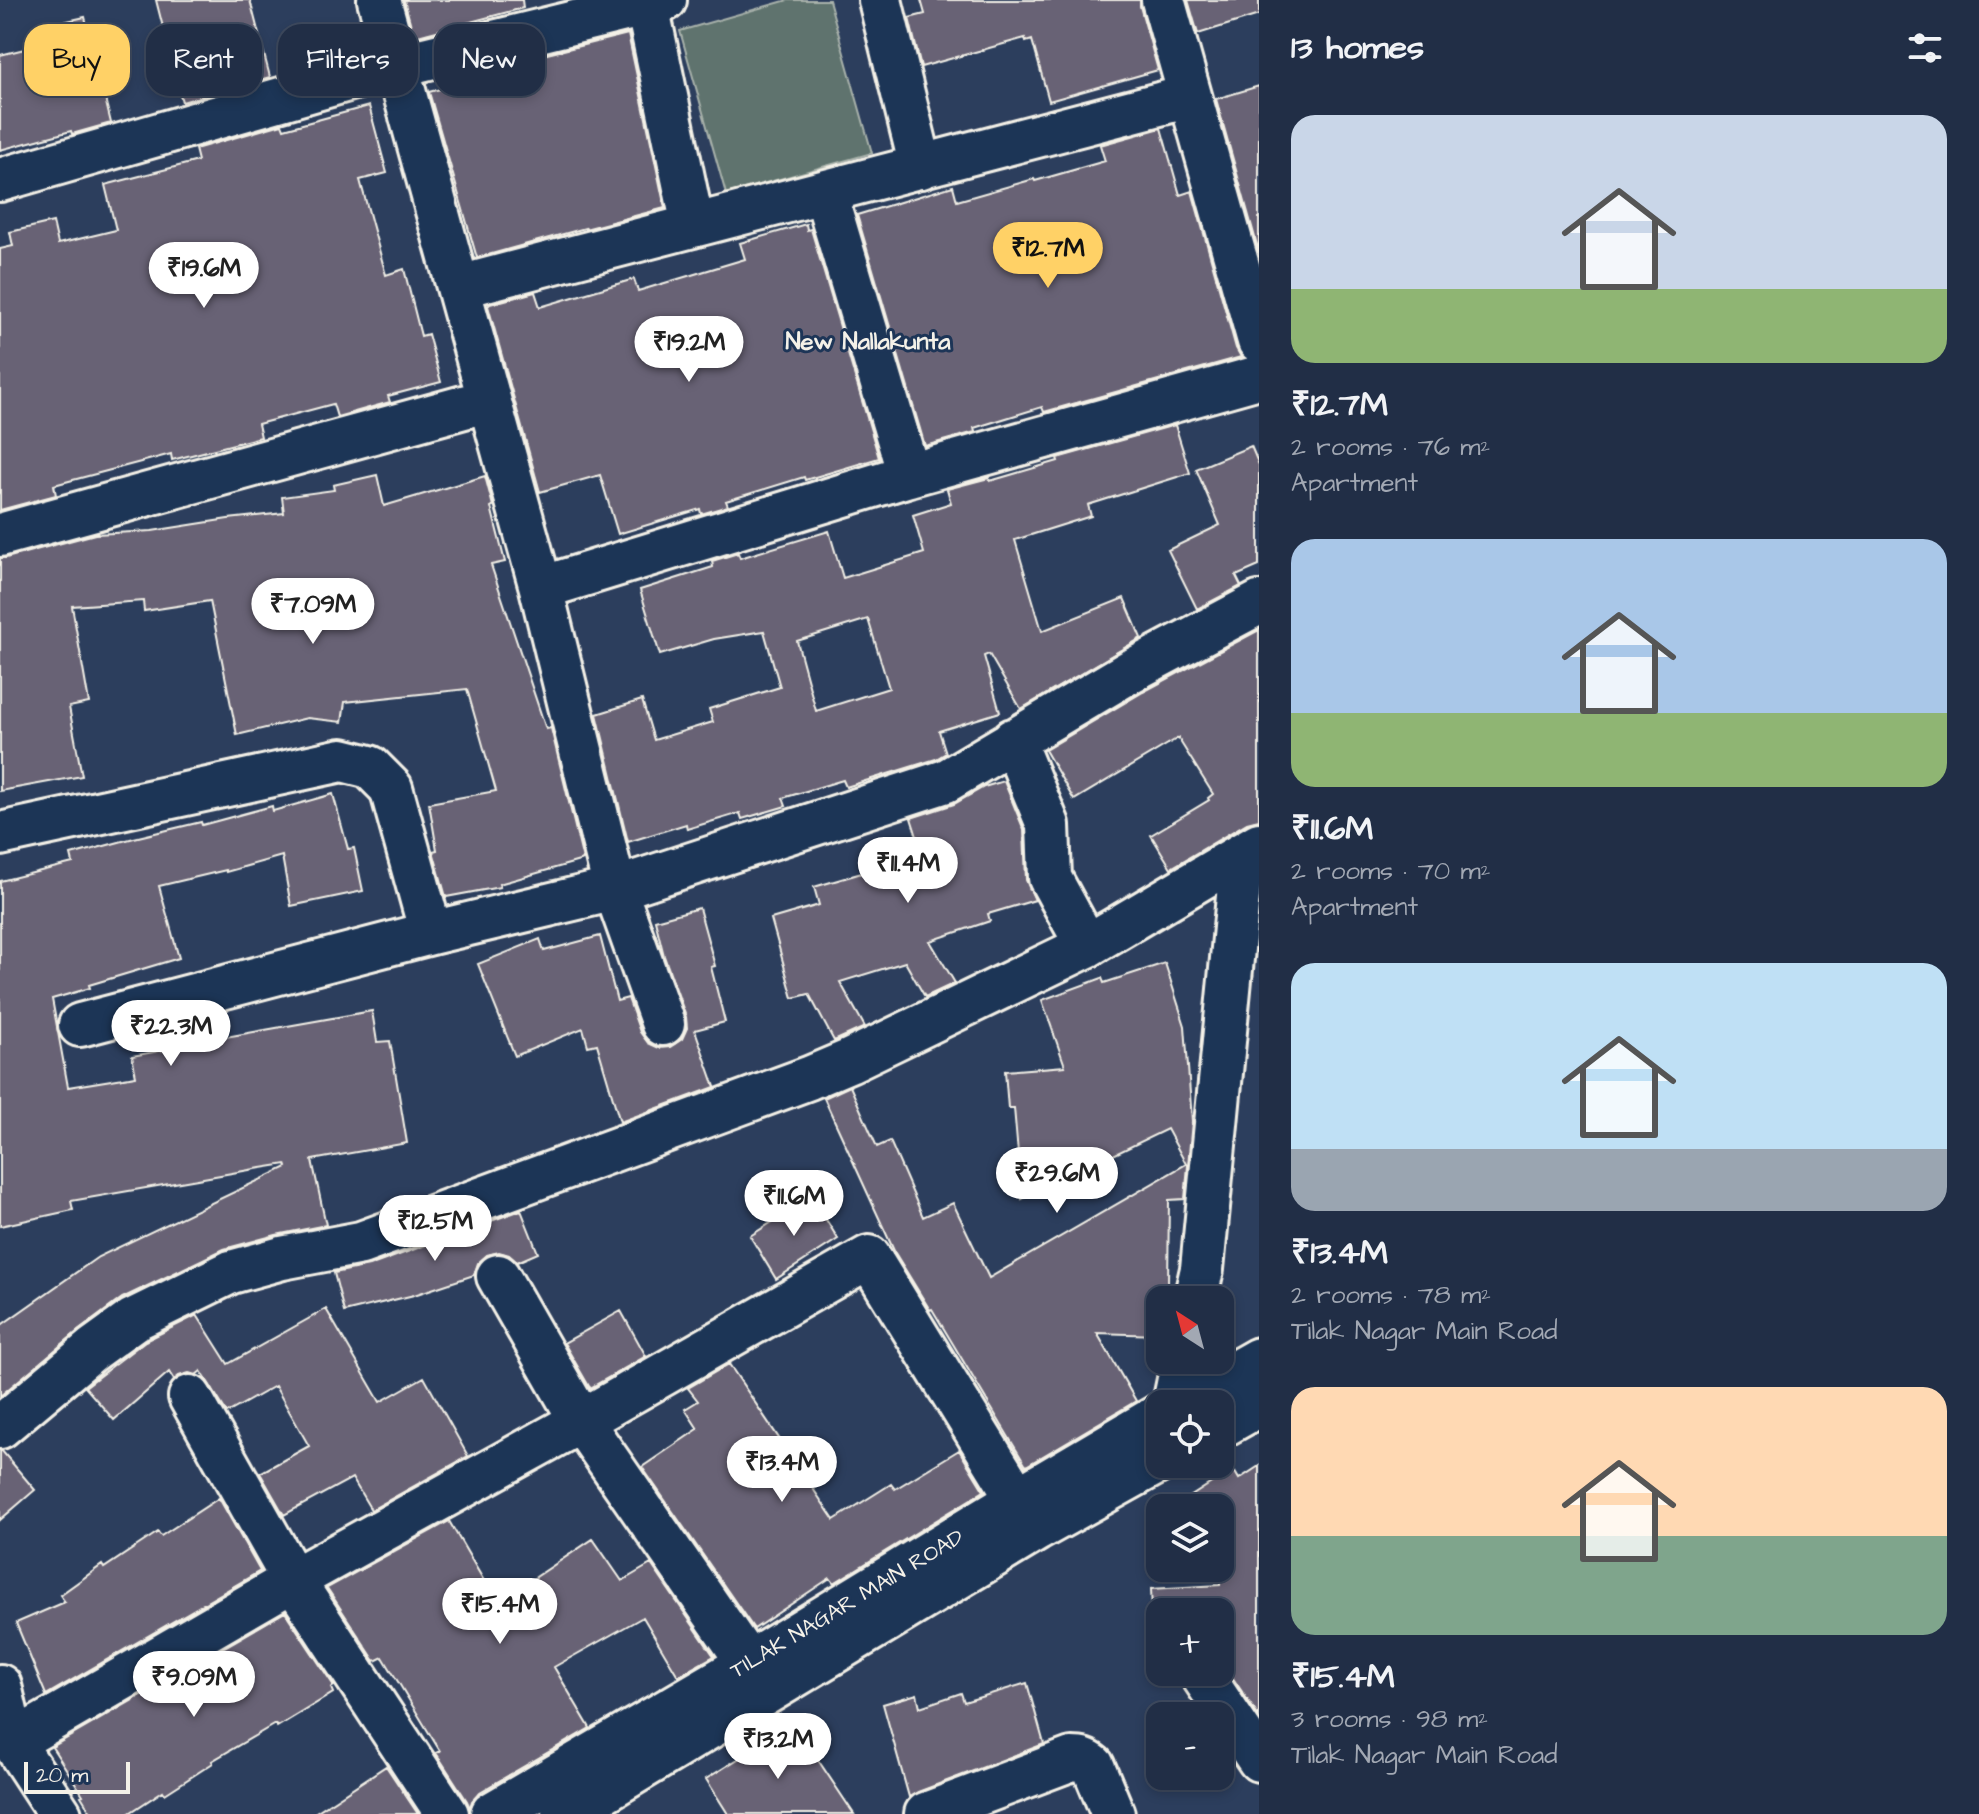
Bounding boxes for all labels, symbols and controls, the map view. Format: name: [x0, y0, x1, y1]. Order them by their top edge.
chip: Buy: [24, 24, 130, 96]
chip: Rent: [146, 24, 262, 96]
chip: Filters: [278, 24, 418, 96]
chip: New: [434, 24, 545, 96]
text: 13 homes: [1291, 24, 1424, 72]
icon: filters: [1903, 26, 1947, 70]
icon: home: [1547, 167, 1691, 311]
pin: ₹12.7M: [983, 222, 1113, 290]
text: ₹12.7M: [1011, 230, 1085, 266]
pin: ₹19.6M: [139, 242, 269, 310]
text: ₹19.6M: [167, 250, 241, 286]
pin: ₹19.2M: [624, 316, 754, 384]
text: ₹19.2M: [652, 324, 726, 360]
district label: New Nallakunta: [786, 325, 951, 359]
text: ₹12.7M: [1291, 381, 1388, 429]
text: 2 rooms · 76 m²: [1291, 429, 1490, 465]
text: Apartment: [1291, 465, 1418, 501]
pin: ₹7.09M: [248, 578, 378, 646]
text: ₹7.09M: [269, 586, 357, 622]
icon: home: [1547, 591, 1691, 735]
text: ₹11.6M: [1291, 805, 1373, 853]
pin: ₹11.4M: [843, 837, 973, 905]
text: ₹11.4M: [876, 845, 940, 881]
text: 2 rooms · 70 m²: [1291, 853, 1490, 889]
text: Apartment: [1291, 889, 1418, 925]
pin: ₹22.3M: [106, 1000, 236, 1068]
text: ₹22.3M: [129, 1008, 213, 1044]
icon: home: [1547, 1015, 1691, 1159]
pin: ₹29.6M: [992, 1147, 1122, 1215]
text: ₹29.6M: [1014, 1155, 1100, 1191]
pin: ₹11.6M: [729, 1170, 859, 1238]
text: ₹11.6M: [763, 1178, 826, 1214]
pin: ₹12.5M: [370, 1195, 500, 1263]
text: ₹12.5M: [397, 1203, 473, 1239]
text: ₹13.4M: [1291, 1229, 1388, 1277]
text: 2 rooms · 78 m²: [1291, 1277, 1491, 1313]
north arrow: [1146, 1286, 1234, 1374]
map controls: [1146, 1286, 1234, 1790]
text: Tilak Nagar Main Road: [1291, 1313, 1558, 1349]
button: locate: [1146, 1390, 1234, 1478]
pin: ₹13.4M: [717, 1436, 847, 1504]
icon: home: [1547, 1439, 1691, 1583]
text: ₹13.4M: [745, 1444, 819, 1480]
button: layers: [1146, 1494, 1234, 1582]
street label: TILAK NAGAR MAIN ROAD: [724, 1522, 970, 1686]
pin: ₹15.4M: [435, 1578, 565, 1646]
text: ₹15.4M: [460, 1586, 540, 1622]
button: +: [1146, 1598, 1234, 1686]
pin: ₹9.09M: [129, 1651, 259, 1719]
text: ₹15.4M: [1291, 1653, 1395, 1701]
text: ₹9.09M: [151, 1659, 237, 1695]
text: 3 rooms · 98 m²: [1291, 1701, 1488, 1737]
button: −: [1146, 1702, 1234, 1790]
pin: ₹13.2M: [713, 1713, 843, 1781]
text: ₹13.2M: [742, 1721, 814, 1757]
text: Tilak Nagar Main Road: [1291, 1737, 1558, 1773]
scale bar: [24, 1758, 130, 1794]
text: 20 m: [36, 1760, 88, 1791]

